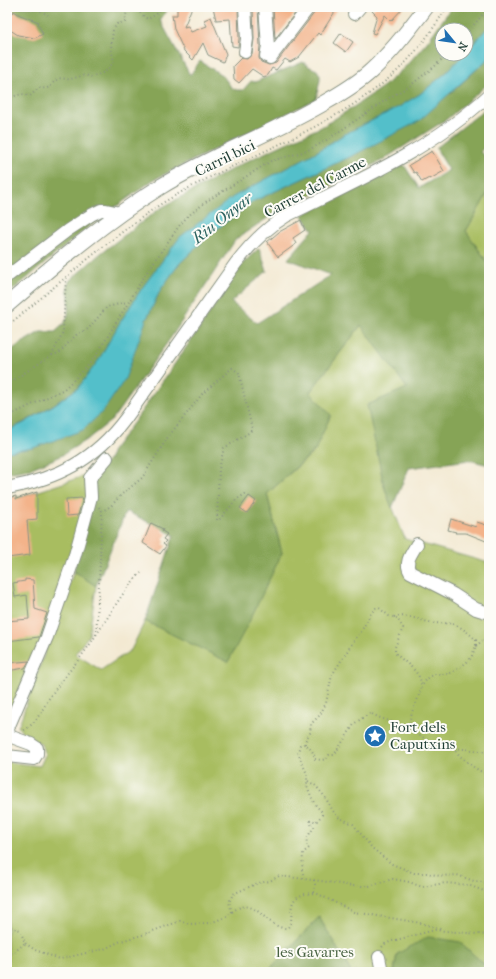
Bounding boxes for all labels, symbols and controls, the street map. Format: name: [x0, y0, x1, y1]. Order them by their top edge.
north arrow: [434, 22, 474, 62]
text: N: [454, 40, 470, 54]
street label: Carril bici: [192, 135, 259, 180]
street label: Carrer del Carme: [261, 152, 370, 221]
water label: Riu Onyar: [187, 187, 257, 248]
place label: Fort dels Caputxins: [390, 718, 456, 753]
place icon: Fort dels Caputxins: [362, 723, 388, 749]
park label: les Gavarres: [275, 943, 354, 961]

